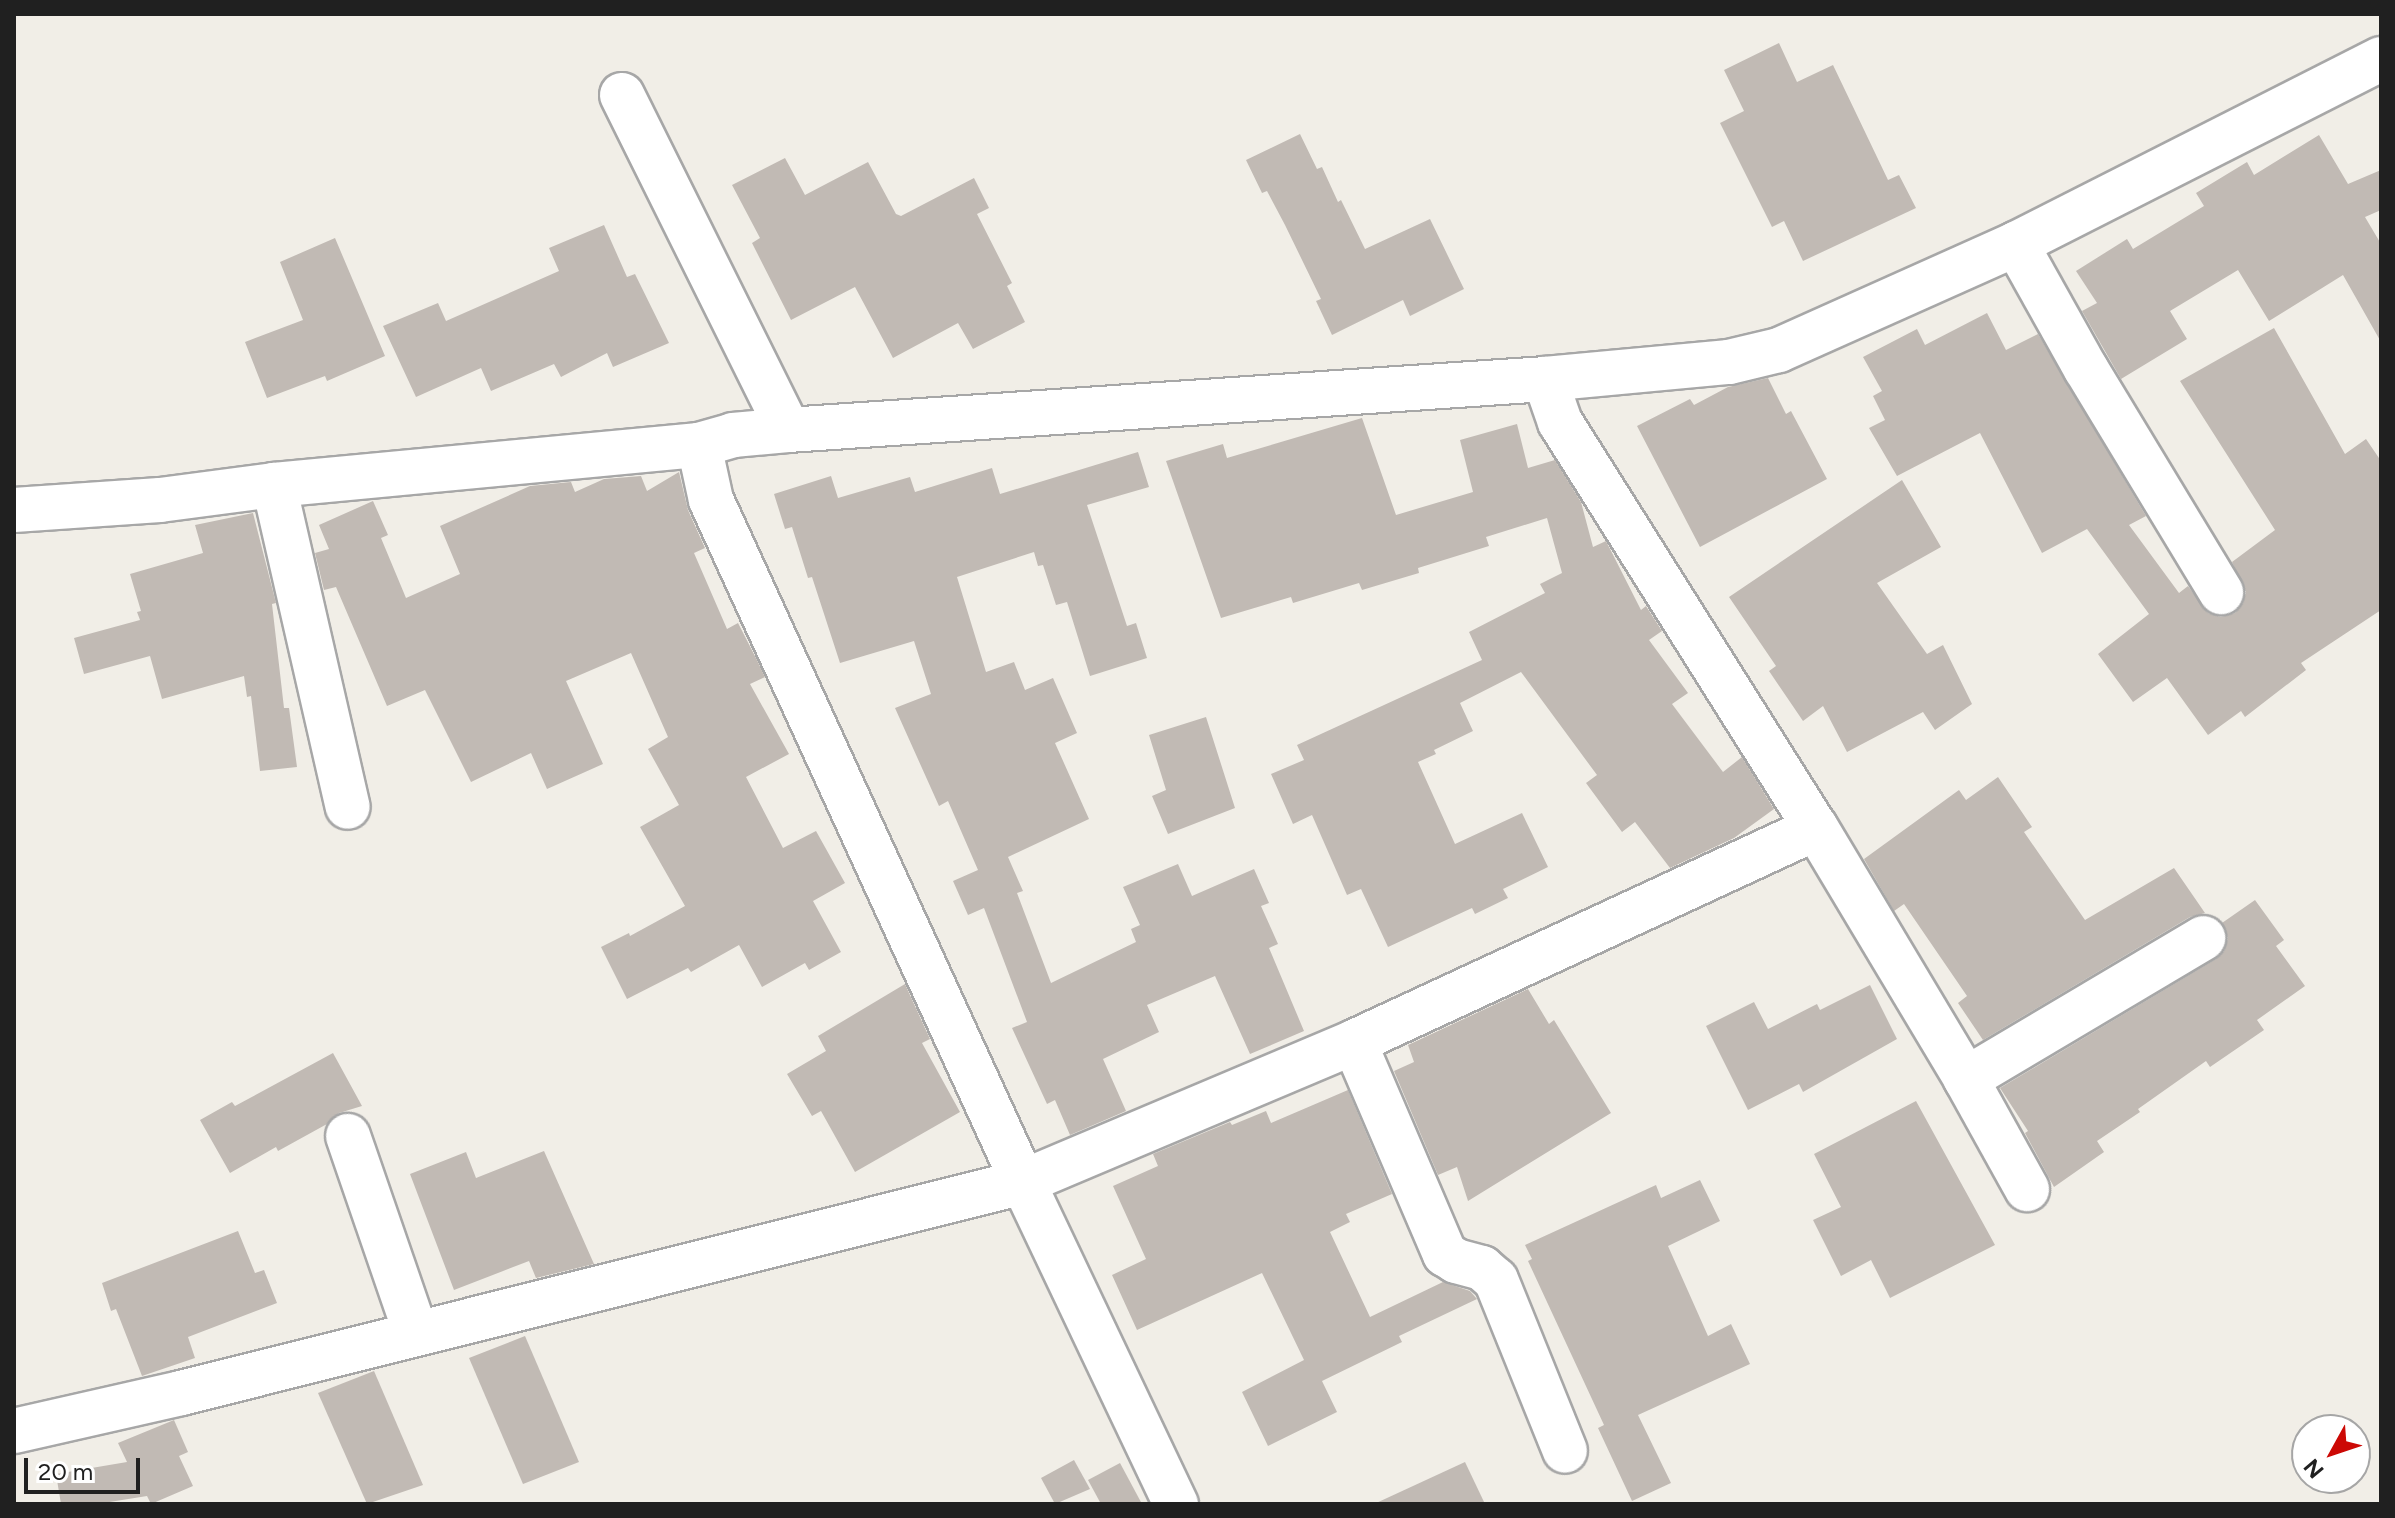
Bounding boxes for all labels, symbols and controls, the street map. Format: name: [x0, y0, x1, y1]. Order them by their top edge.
north arrow: [2291, 1414, 2371, 1494]
scale bar: [28, 1442, 144, 1492]
text: N: [2298, 1453, 2330, 1484]
text: 20 m: [38, 1457, 93, 1486]

